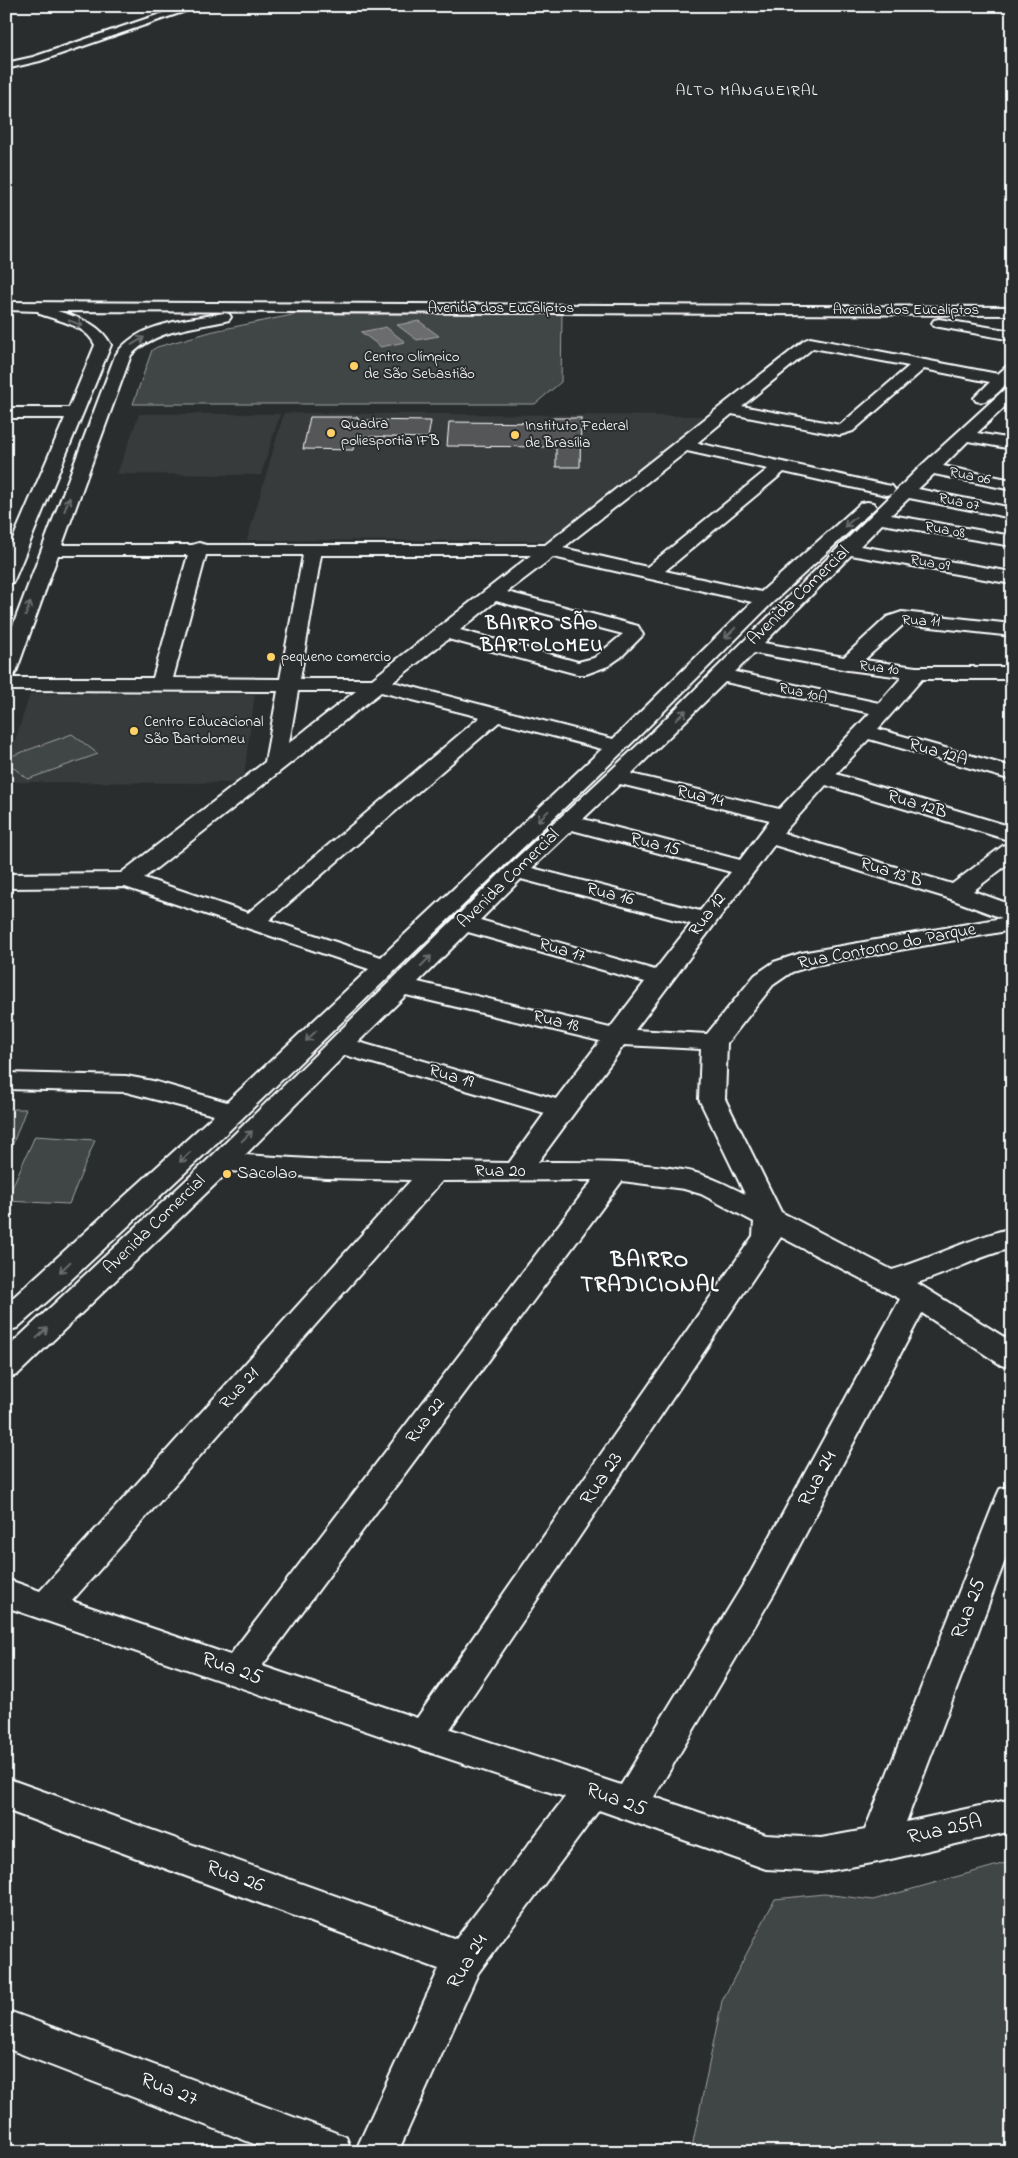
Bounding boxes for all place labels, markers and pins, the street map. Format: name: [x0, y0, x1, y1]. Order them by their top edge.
place label: Centro Olímpico de São Sebastião: [364, 346, 475, 385]
marker: Centro Olímpico de São Sebastião: [348, 360, 360, 372]
place label: Quadra poliesportia IFB: [341, 413, 440, 452]
place label: Instituto Federal de Brasília: [525, 415, 628, 454]
marker: Quadra poliesportia IFB: [325, 427, 337, 439]
marker: Instituto Federal de Brasília: [509, 429, 521, 441]
place label: pequeno comercio: [281, 646, 391, 668]
marker: pequeno comercio: [265, 651, 277, 663]
place label: Centro Educacional São Bartolomeu: [144, 711, 264, 750]
marker: Centro Educacional São Bartolomeu: [128, 725, 140, 737]
place label: Sacolao: [237, 1161, 297, 1187]
marker: Sacolao: [221, 1168, 233, 1180]

